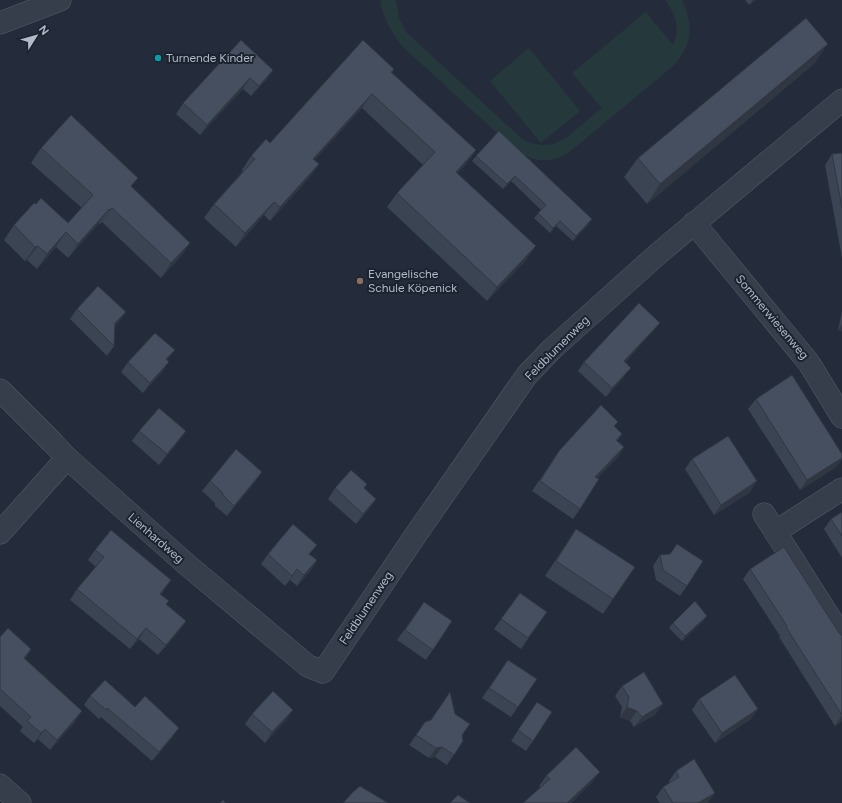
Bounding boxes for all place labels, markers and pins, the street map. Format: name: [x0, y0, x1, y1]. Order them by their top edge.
place label: Turnende Kinder: [166, 51, 254, 65]
marker: Turnende Kinder: [153, 53, 163, 63]
place label: Evangelische Schule Köpenick: [368, 267, 457, 295]
marker: Evangelische Schule Köpenick: [355, 276, 365, 286]

